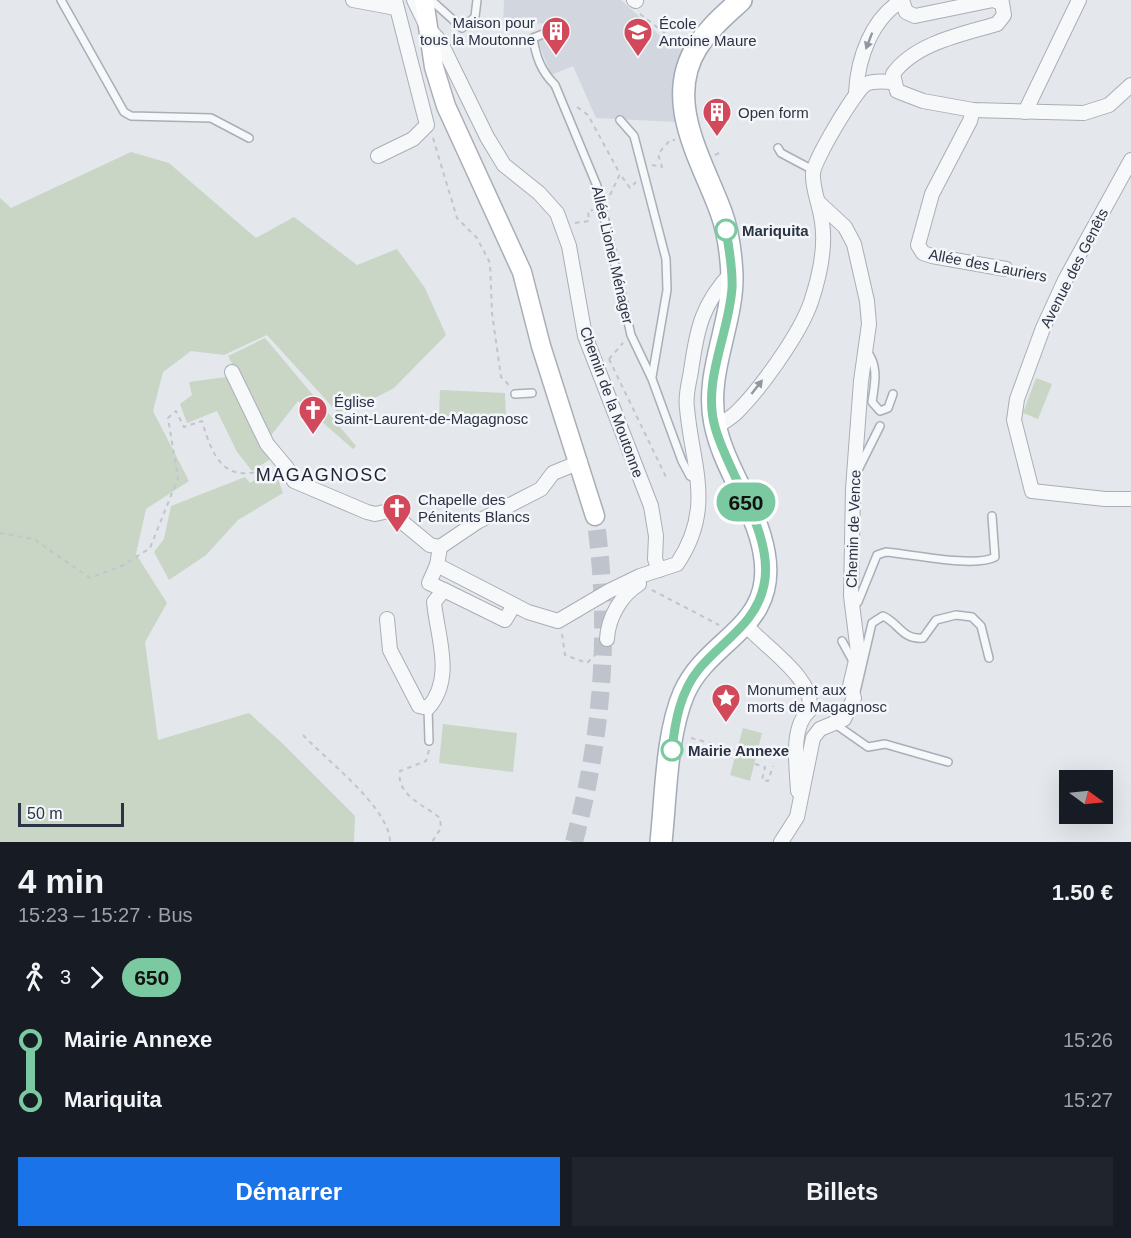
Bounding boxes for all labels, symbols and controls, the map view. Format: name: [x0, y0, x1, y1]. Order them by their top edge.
place label: Maison pour tous la Moutonne: [420, 14, 535, 48]
building icon: Maison pour tous la Moutonne: [540, 15, 572, 57]
place label: École Antoine Maure: [659, 15, 757, 49]
school or university icon: École Antoine Maure: [622, 16, 654, 58]
one-way arrow: [864, 32, 873, 50]
building icon: Open form: [701, 96, 733, 138]
place label: Open form: [738, 104, 809, 121]
street label: Allée Lionel Ménager: [589, 184, 637, 326]
street label: Avenue des Genêts: [1037, 206, 1111, 330]
marker: Mariquita: [715, 219, 737, 241]
place label: Mariquita: [742, 222, 809, 239]
street label: Allée des Lauriers: [927, 245, 1049, 285]
street label: Chemin de la Moutonne: [577, 324, 647, 480]
one-way arrow: [750, 380, 762, 395]
place label: Église Saint-Laurent-de-Magagnosc: [334, 393, 529, 427]
church icon: Église Saint-Laurent-de-Magagnosc: [297, 394, 329, 436]
district label: MAGAGNOSC: [256, 465, 388, 485]
street label: Chemin de Vence: [842, 470, 864, 588]
line badge: 650: [712, 482, 780, 522]
place label: Chapelle des Pénitents Blancs: [418, 491, 530, 525]
text: 650: [728, 491, 764, 514]
church icon: Chapelle des Pénitents Blancs: [381, 492, 413, 534]
place label: Monument aux morts de Magagnosc: [747, 681, 888, 715]
place icon: Monument aux morts de Magagnosc: [710, 682, 742, 724]
marker: Mairie Annexe: [661, 739, 683, 761]
place label: Mairie Annexe: [688, 742, 789, 759]
north arrow: [1059, 770, 1113, 824]
map controls: [1059, 770, 1113, 824]
scale bar: [18, 800, 124, 828]
text: 50 m: [27, 805, 63, 822]
text: 4 min: [18, 863, 104, 900]
text: 1.50 €: [1052, 880, 1113, 905]
text: 15:23 – 15:27 · Bus: [18, 904, 193, 926]
icon: walk: [18, 961, 51, 994]
icon: forward: [80, 961, 113, 994]
text: 3: [60, 966, 71, 988]
text: 650: [134, 966, 169, 989]
text: Mairie Annexe: [64, 1027, 212, 1052]
text: 15:26: [1063, 1029, 1113, 1051]
text: Mariquita: [64, 1087, 162, 1112]
text: 15:27: [1063, 1089, 1113, 1111]
button: Démarrer: [18, 1157, 560, 1226]
button: Billets: [572, 1157, 1113, 1226]

